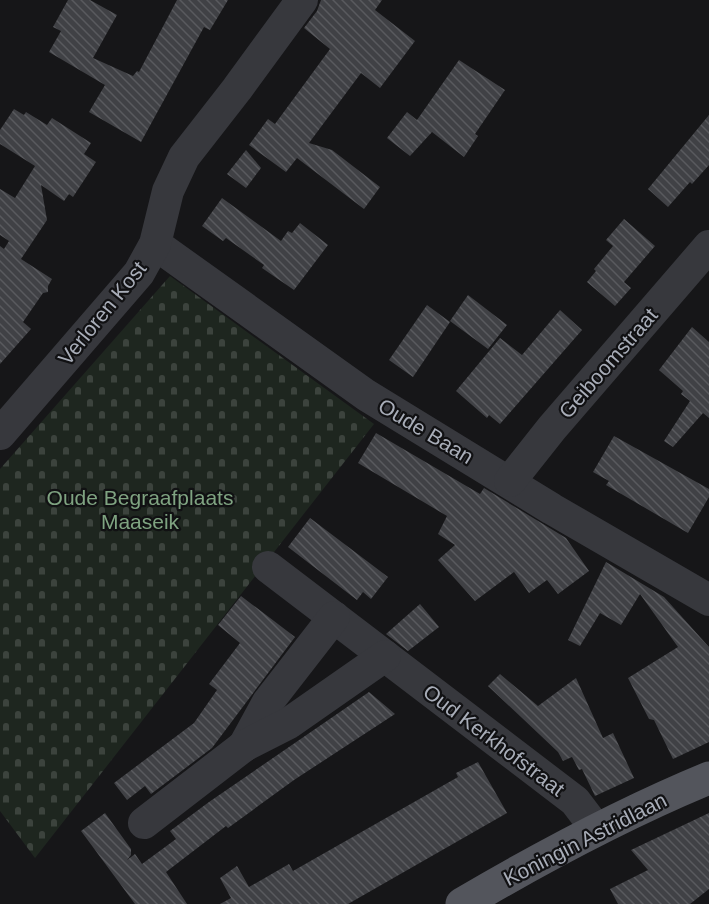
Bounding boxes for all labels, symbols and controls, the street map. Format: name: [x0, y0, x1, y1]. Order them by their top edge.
street label: Verloren Kost: [53, 257, 151, 369]
street label: Geiboomstraat: [554, 303, 662, 423]
street label: Oude Baan: [375, 394, 477, 468]
park label: Oude Begraafplaats Maaseik: [47, 486, 233, 533]
street label: Oud Kerkhofstraat: [419, 680, 569, 801]
street label: Koningin Astridlaan: [500, 788, 670, 890]

